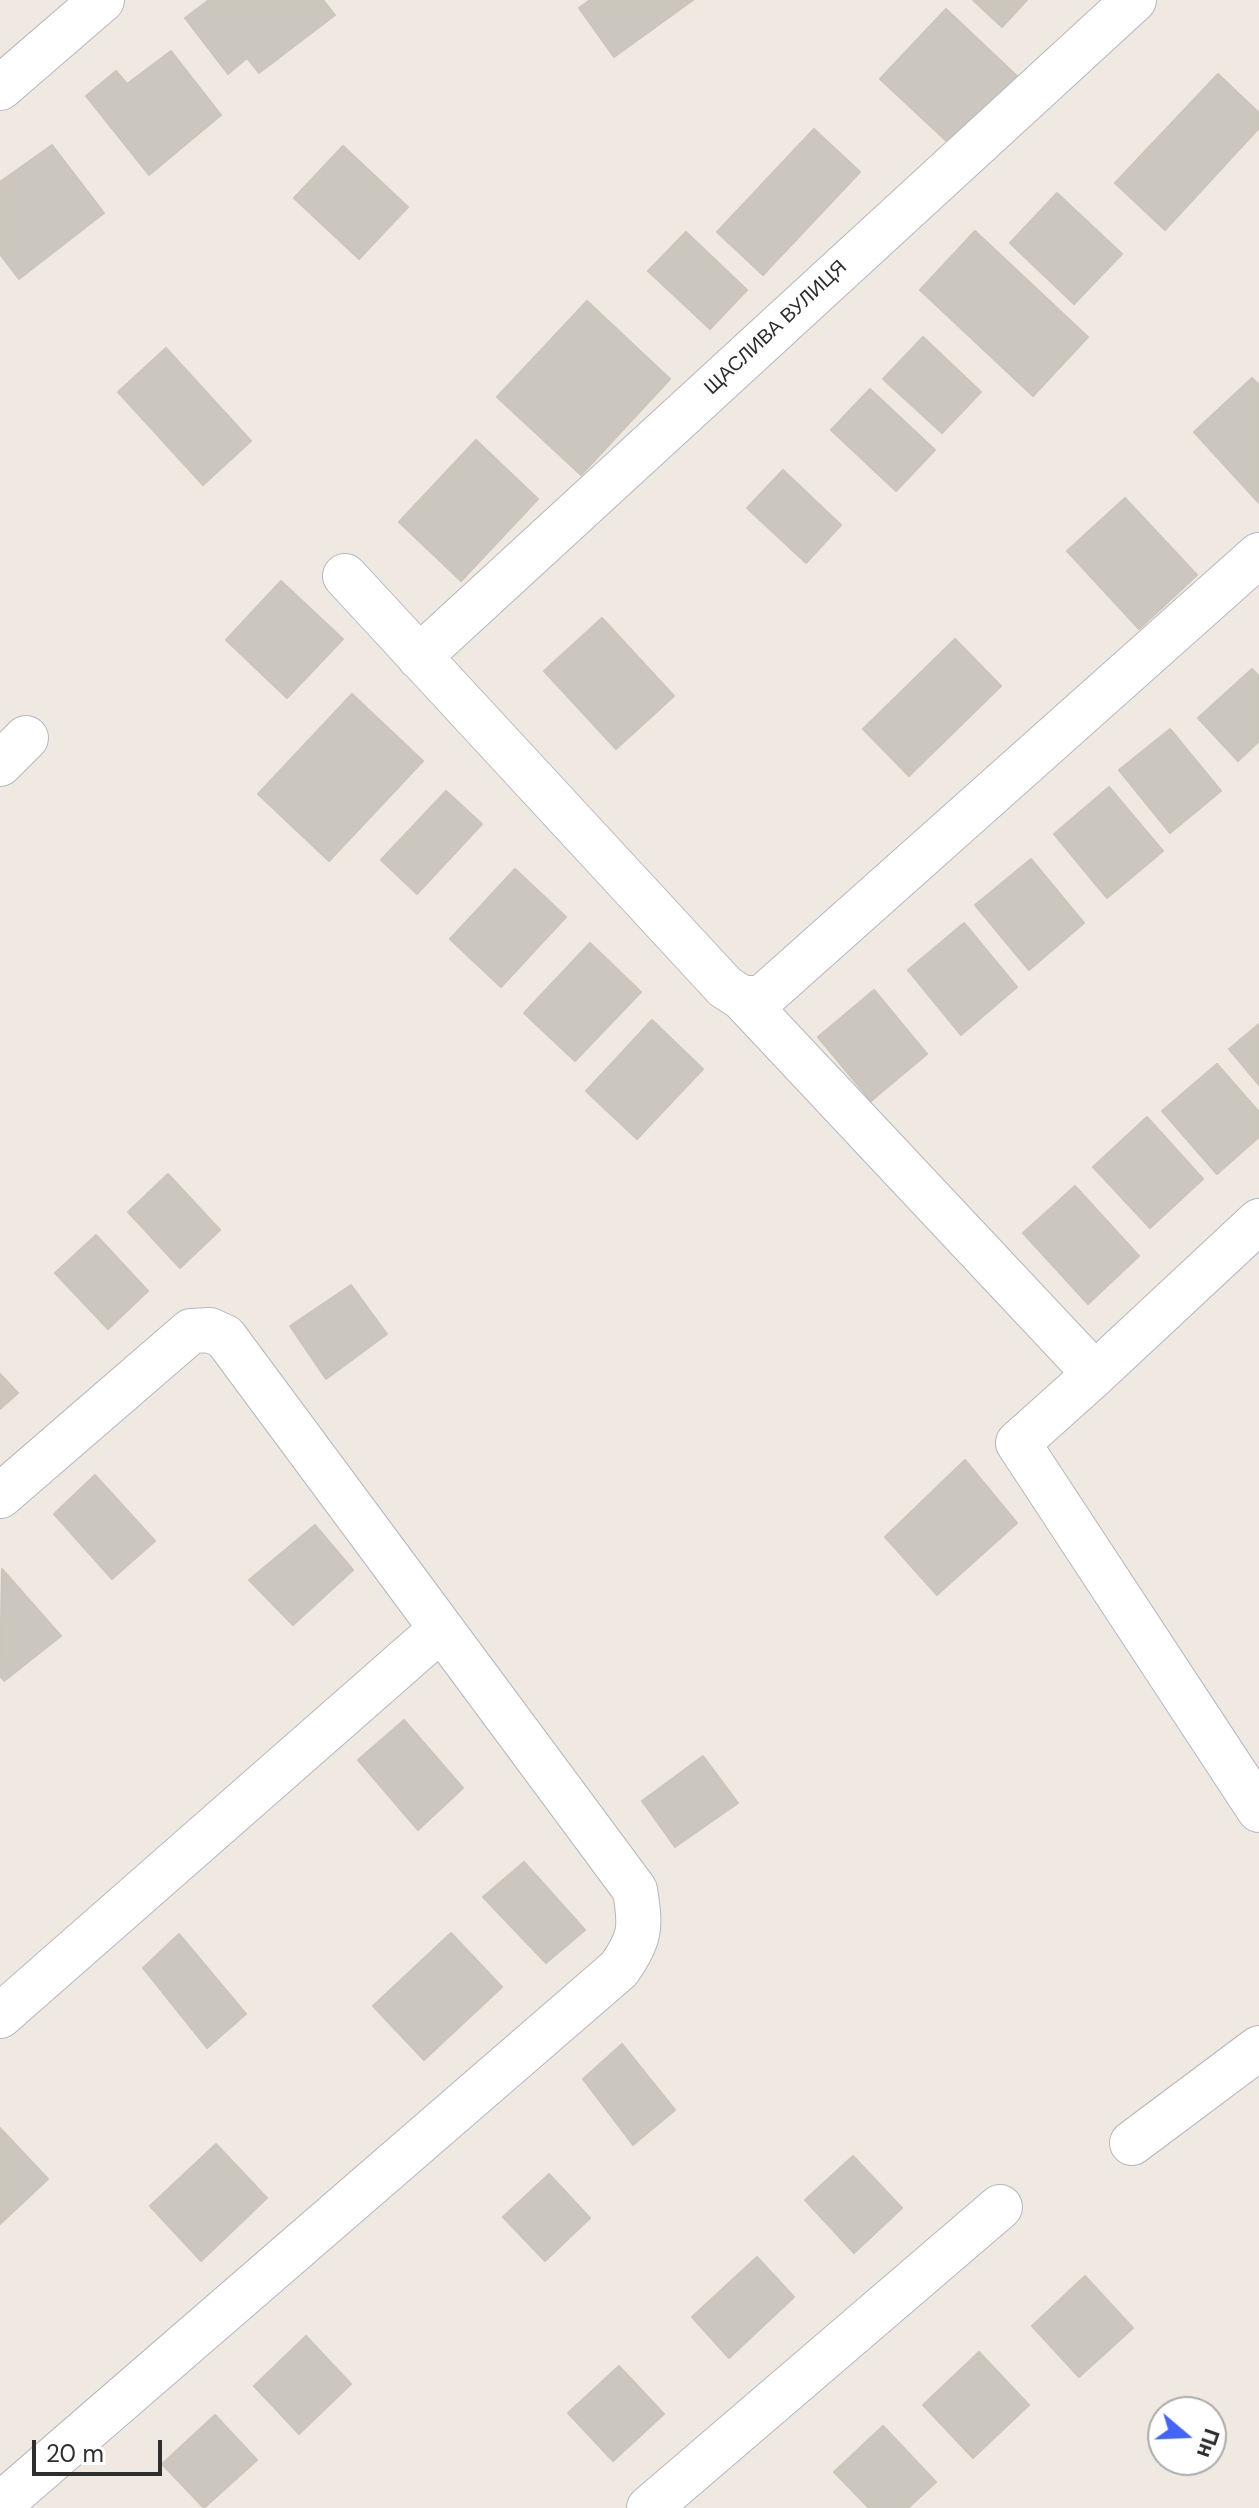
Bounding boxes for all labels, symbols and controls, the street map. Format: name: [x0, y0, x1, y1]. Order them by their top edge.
street label: ЩАСЛИВА ВУЛИЦЯ: [700, 256, 852, 400]
north arrow: [1147, 2396, 1227, 2476]
scale bar: [36, 2424, 166, 2474]
text: Пн: [1190, 2425, 1227, 2462]
text: 20 m: [46, 2438, 104, 2469]

